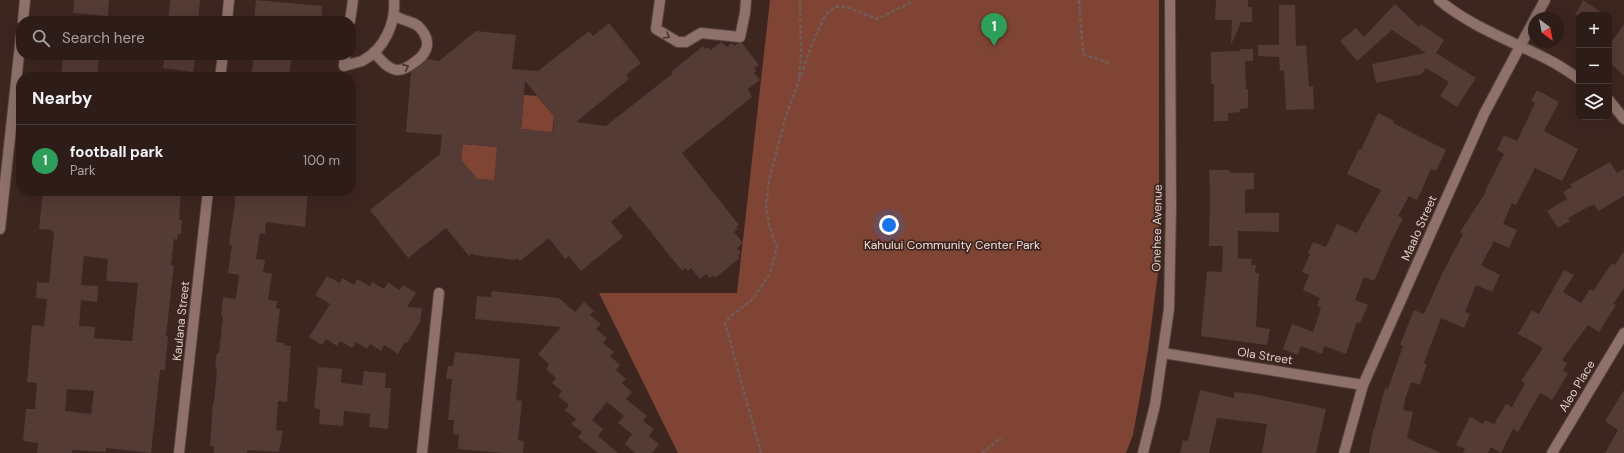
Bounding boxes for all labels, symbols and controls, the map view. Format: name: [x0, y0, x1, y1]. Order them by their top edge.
north arrow: [1528, 12, 1564, 48]
map controls: [1576, 12, 1612, 120]
button: +: [1576, 12, 1612, 48]
pin: 1: [981, 13, 1007, 46]
search box: [16, 16, 356, 60]
icon: search: [30, 27, 52, 49]
text: Search here: [62, 28, 145, 48]
one-way arrow: [663, 31, 670, 38]
button: −: [1576, 48, 1612, 84]
one-way arrow: [402, 64, 409, 72]
button: layers: [1576, 84, 1612, 120]
text: Nearby: [32, 87, 92, 109]
text: football park: [70, 142, 163, 162]
text: 1: [43, 152, 47, 169]
text: 100 m: [303, 152, 340, 169]
text: Park: [70, 162, 96, 179]
street label: Onehee Avenue: [1148, 184, 1166, 272]
street label: Maalo Street: [1397, 192, 1441, 263]
your location: [879, 215, 899, 235]
park label: Kahului Community Center Park: [864, 237, 1040, 253]
street label: Kaulana Street: [169, 280, 193, 362]
street label: Ola Street: [1236, 344, 1294, 368]
street label: Aleo Place: [1555, 357, 1599, 415]

